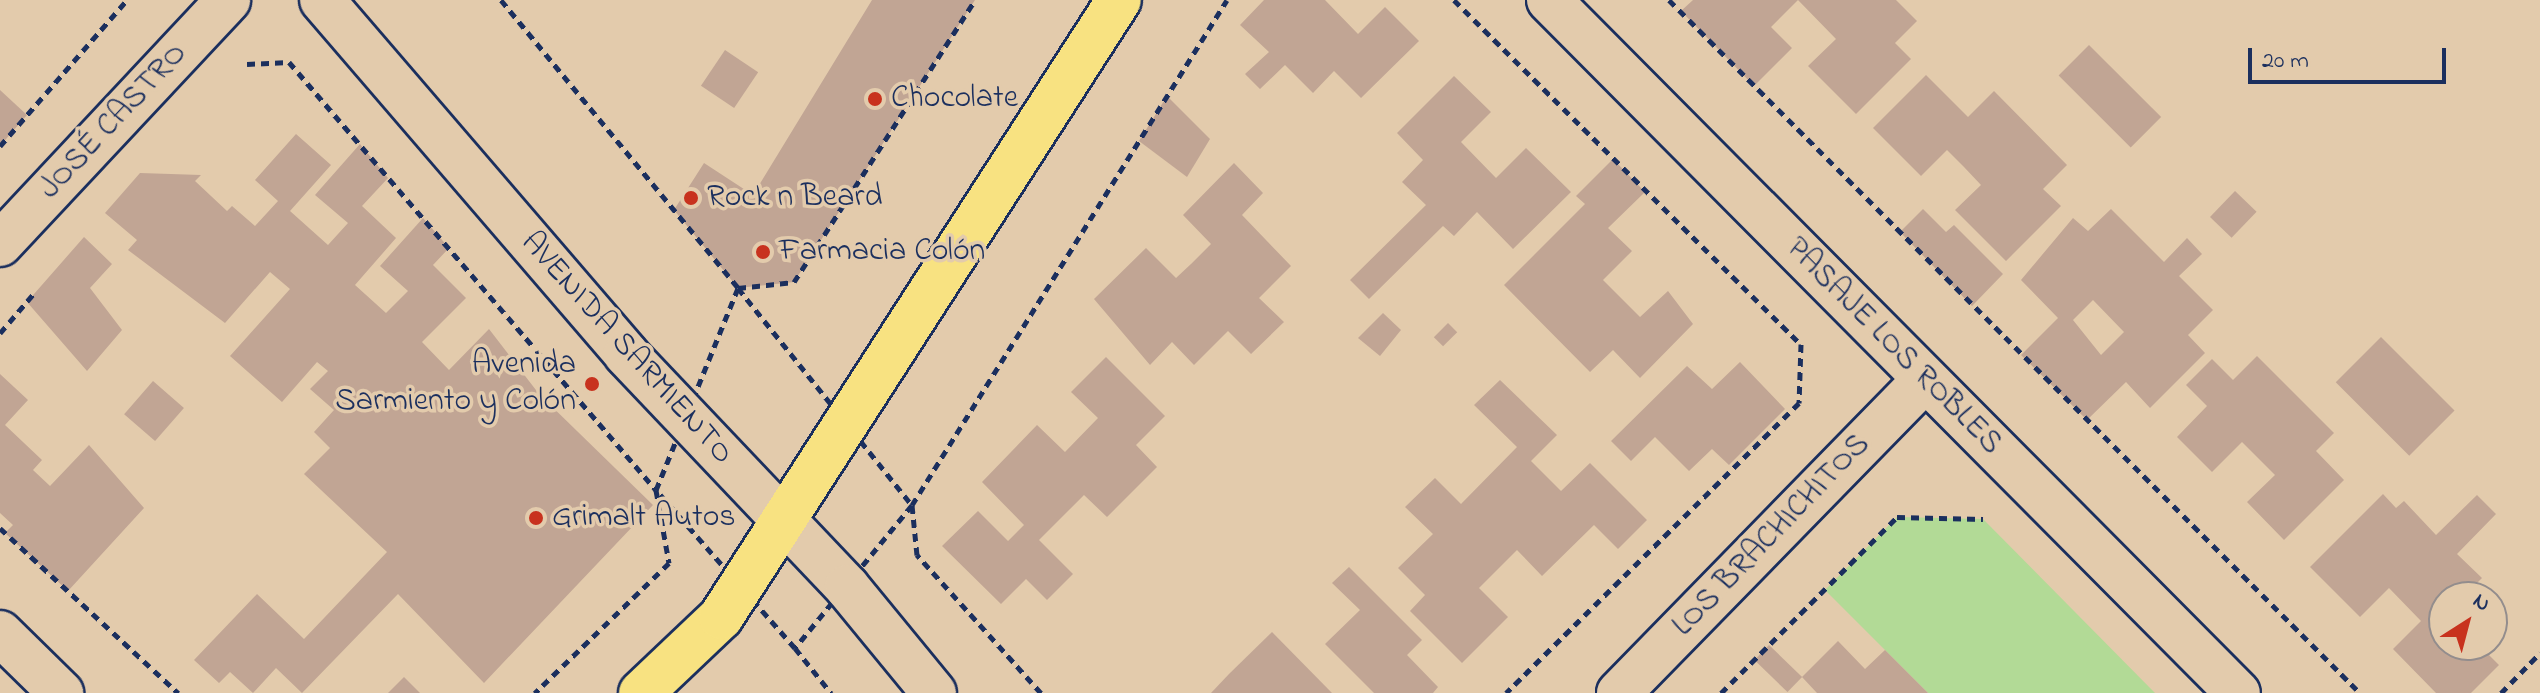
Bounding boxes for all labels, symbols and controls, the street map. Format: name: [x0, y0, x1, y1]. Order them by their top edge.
scale bar: [2252, 32, 2450, 82]
street label: JOSÉ CASTRO: [32, 36, 196, 208]
text: 20 m: [2262, 44, 2309, 79]
place label: Chocolate: [891, 80, 1018, 118]
marker: Chocolate: [866, 90, 884, 108]
place label: Rock n Beard: [707, 179, 882, 217]
marker: Rock n Beard: [682, 189, 700, 207]
street label: AVENIDA SARMIENTO: [511, 225, 741, 473]
street label: PASAJE LOS ROBLES: [1777, 231, 2009, 463]
place label: Farmacia Colón: [779, 233, 985, 271]
marker: Farmacia Colón: [754, 243, 772, 261]
place label: Avenida Sarmiento y Colón: [335, 347, 576, 422]
marker: Avenida Sarmiento y Colón: [583, 375, 601, 393]
street label: LOS BRACHICHITOS: [1665, 426, 1879, 646]
place label: Grimalt Autos: [552, 499, 736, 537]
marker: Grimalt Autos: [527, 509, 545, 527]
north arrow: [2428, 581, 2508, 661]
text: N: [2466, 586, 2496, 621]

